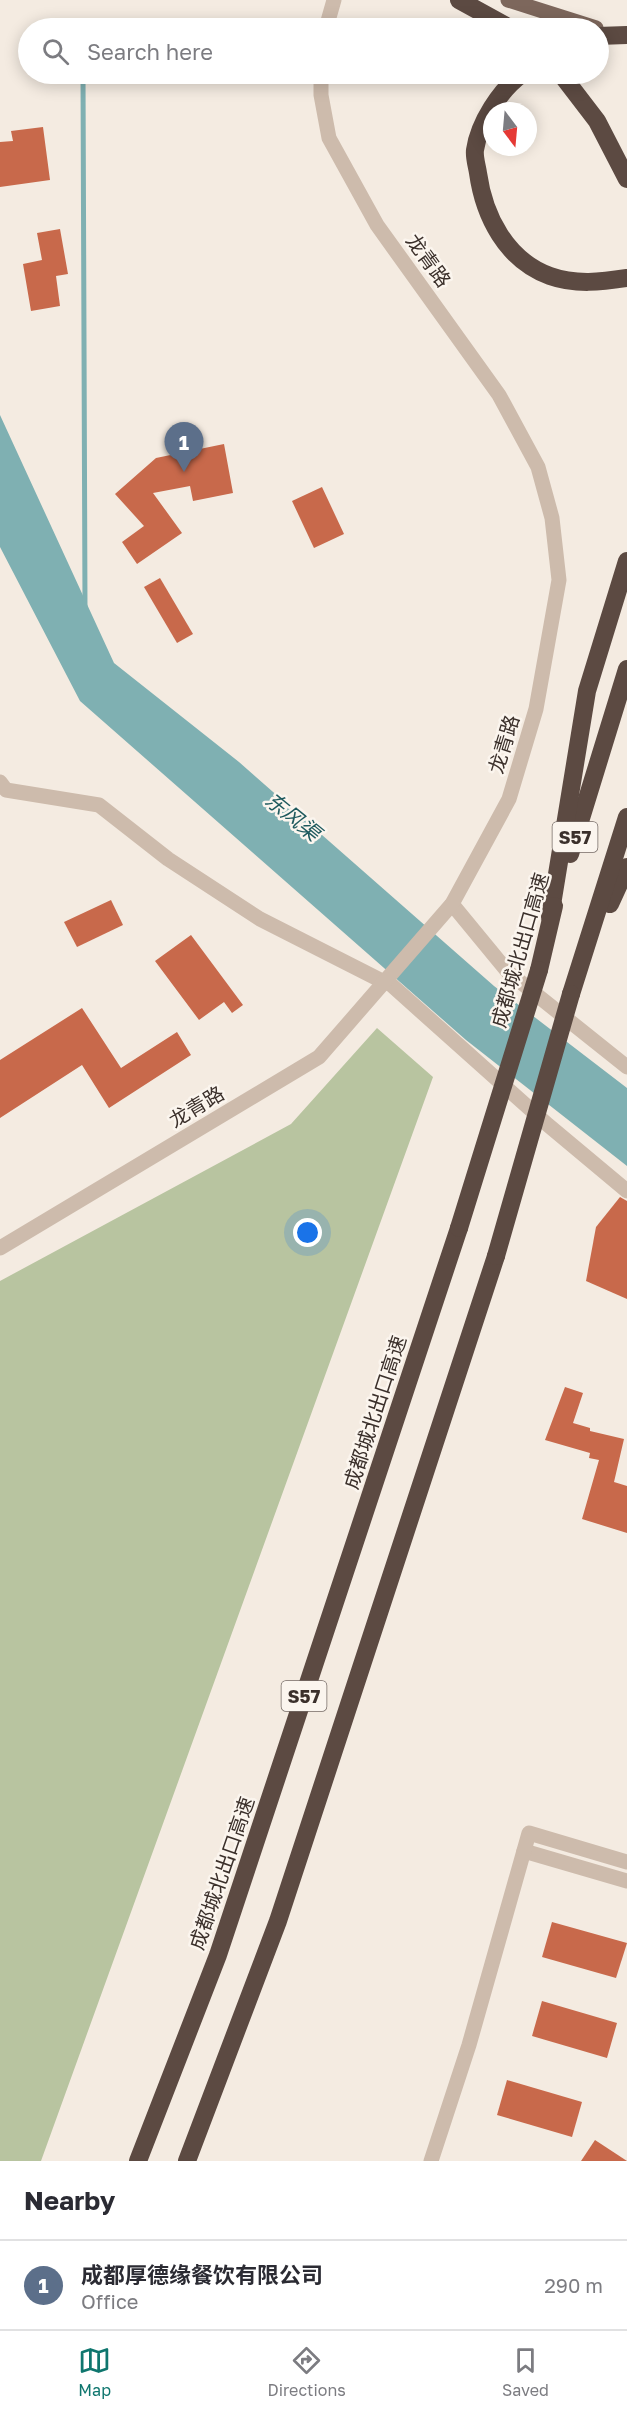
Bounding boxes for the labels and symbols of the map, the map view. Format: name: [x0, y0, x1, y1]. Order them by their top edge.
north arrow: [483, 102, 537, 156]
street label: 龙青路: [402, 229, 456, 291]
pin: 1: [164, 422, 204, 472]
street label: 龙青路: [483, 712, 523, 776]
water label: 东风渠: [260, 786, 328, 848]
road number: S57: [552, 822, 598, 852]
street label: 成都城北出口高速: [485, 870, 553, 1030]
street label: 龙青路: [164, 1080, 228, 1132]
your location: [293, 1218, 322, 1247]
street label: 成都城北出口高速: [338, 1332, 410, 1492]
road number: S57: [282, 1681, 326, 1711]
street label: 成都城北出口高速: [184, 1793, 258, 1953]

